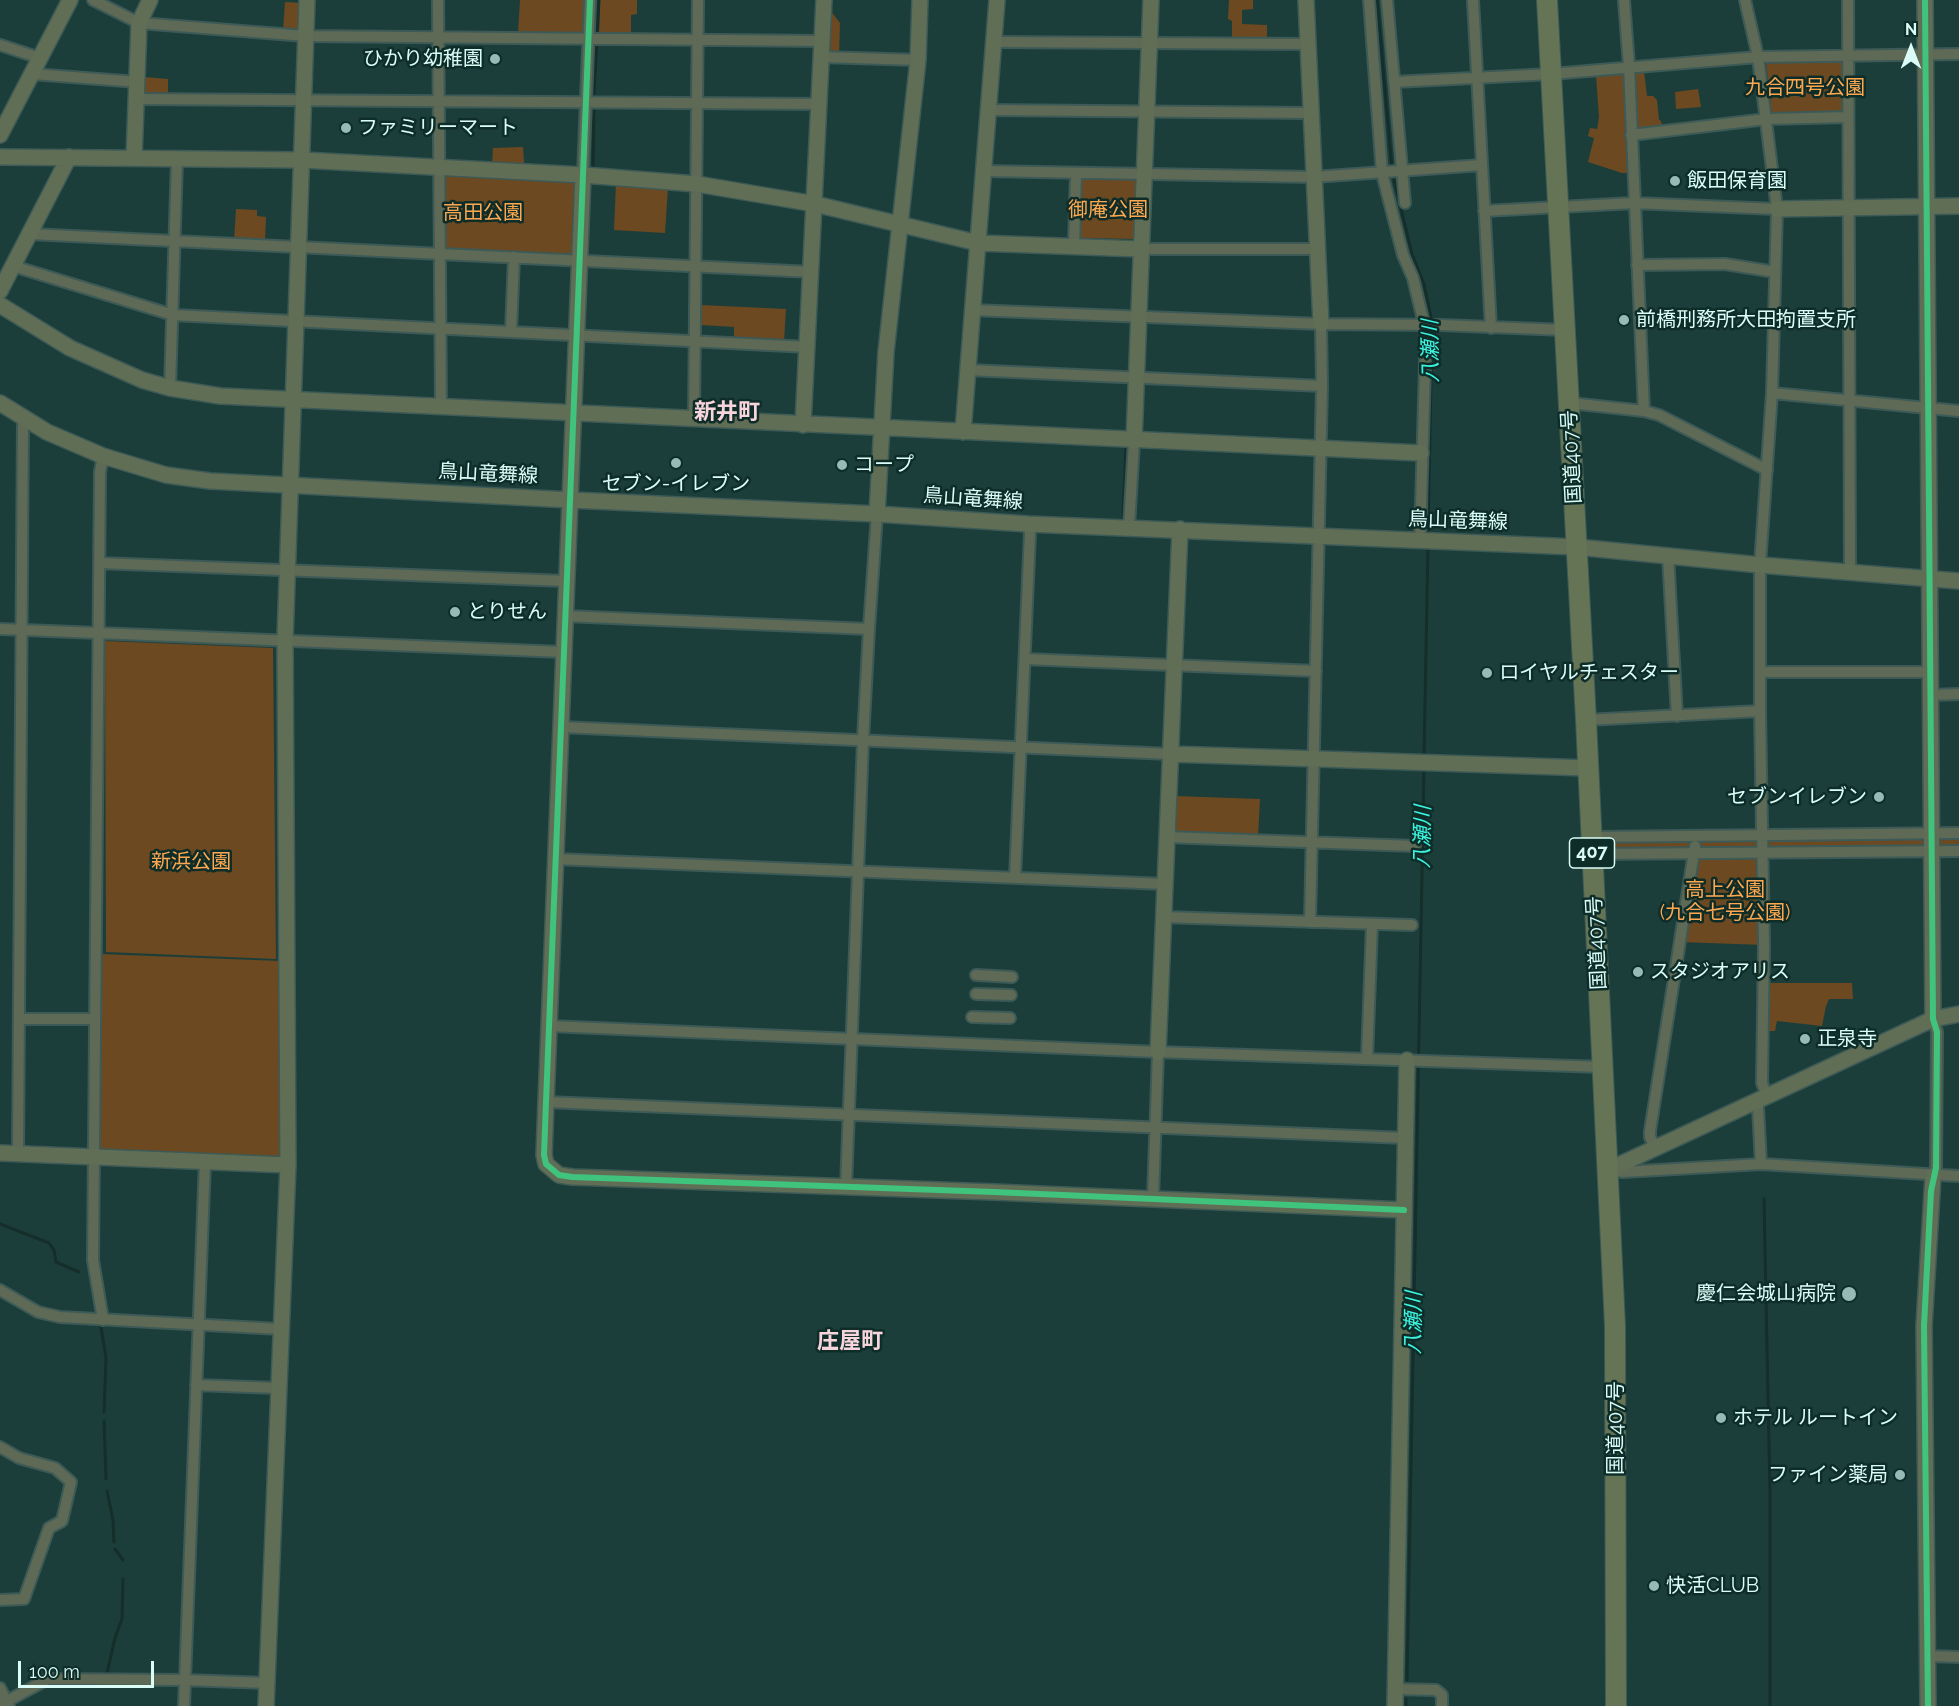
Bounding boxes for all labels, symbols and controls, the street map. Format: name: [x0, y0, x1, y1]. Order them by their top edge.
north arrow: [1881, 18, 1941, 78]
text: N: [1905, 20, 1917, 39]
place label: ひかり幼稚園: [363, 47, 483, 71]
marker: ひかり幼稚園: [488, 52, 502, 66]
park label: 九合四号公園: [1745, 76, 1865, 100]
place label: ファミリーマート: [358, 116, 518, 140]
marker: ファミリーマート: [339, 121, 353, 135]
place label: 飯田保育園: [1687, 169, 1787, 193]
marker: 飯田保育園: [1668, 174, 1682, 188]
park label: 御庵公園: [1068, 198, 1148, 222]
park label: 高田公園: [443, 201, 523, 225]
place label: 前橋刑務所大田拘置支所: [1636, 308, 1856, 332]
marker: 前橋刑務所大田拘置支所: [1617, 313, 1631, 327]
water label: 八瀬川: [1418, 319, 1444, 383]
district label: 新井町: [694, 399, 760, 425]
street label: 国道407号: [1558, 410, 1586, 504]
place label: コープ: [854, 453, 914, 477]
marker: セブン-イレブン: [669, 456, 683, 470]
marker: コープ: [835, 458, 849, 472]
street label: 鳥山竜舞線: [437, 459, 539, 489]
place label: セブン-イレブン: [602, 472, 750, 496]
street label: 鳥山竜舞線: [922, 484, 1024, 514]
street label: 鳥山竜舞線: [1408, 507, 1508, 535]
place label: とりせん: [467, 600, 547, 624]
marker: とりせん: [448, 605, 462, 619]
place label: ロイヤルチェスター: [1499, 661, 1679, 685]
marker: ロイヤルチェスター: [1480, 666, 1494, 680]
place label: セブンイレブン: [1727, 785, 1867, 809]
marker: セブンイレブン: [1872, 790, 1886, 804]
water label: 八瀬川: [1410, 805, 1436, 869]
road number: 407: [1570, 838, 1614, 868]
park label: 新浜公園: [151, 850, 231, 874]
park label: 高上公園 (九合七号公園): [1660, 878, 1790, 925]
street label: 国道407号: [1583, 896, 1611, 990]
place label: スタジオアリス: [1650, 960, 1790, 984]
marker: スタジオアリス: [1631, 965, 1645, 979]
place label: 正泉寺: [1817, 1027, 1877, 1051]
marker: 正泉寺: [1798, 1032, 1812, 1046]
place label: 慶仁会城山病院: [1696, 1282, 1836, 1306]
marker: 慶仁会城山病院: [1840, 1285, 1858, 1303]
water label: 八瀬川: [1401, 1291, 1427, 1355]
district label: 庄屋町: [817, 1328, 883, 1354]
street label: 国道407号: [1604, 1381, 1628, 1475]
place label: ホテル ルートイン: [1733, 1406, 1898, 1430]
marker: ホテル ルートイン: [1714, 1411, 1728, 1425]
place label: ファイン薬局: [1768, 1463, 1888, 1487]
marker: ファイン薬局: [1893, 1468, 1907, 1482]
place label: 快活CLUB: [1666, 1574, 1759, 1598]
marker: 快活CLUB: [1647, 1579, 1661, 1593]
scale bar: [21, 1649, 158, 1687]
text: 100 m: [29, 1661, 80, 1682]

